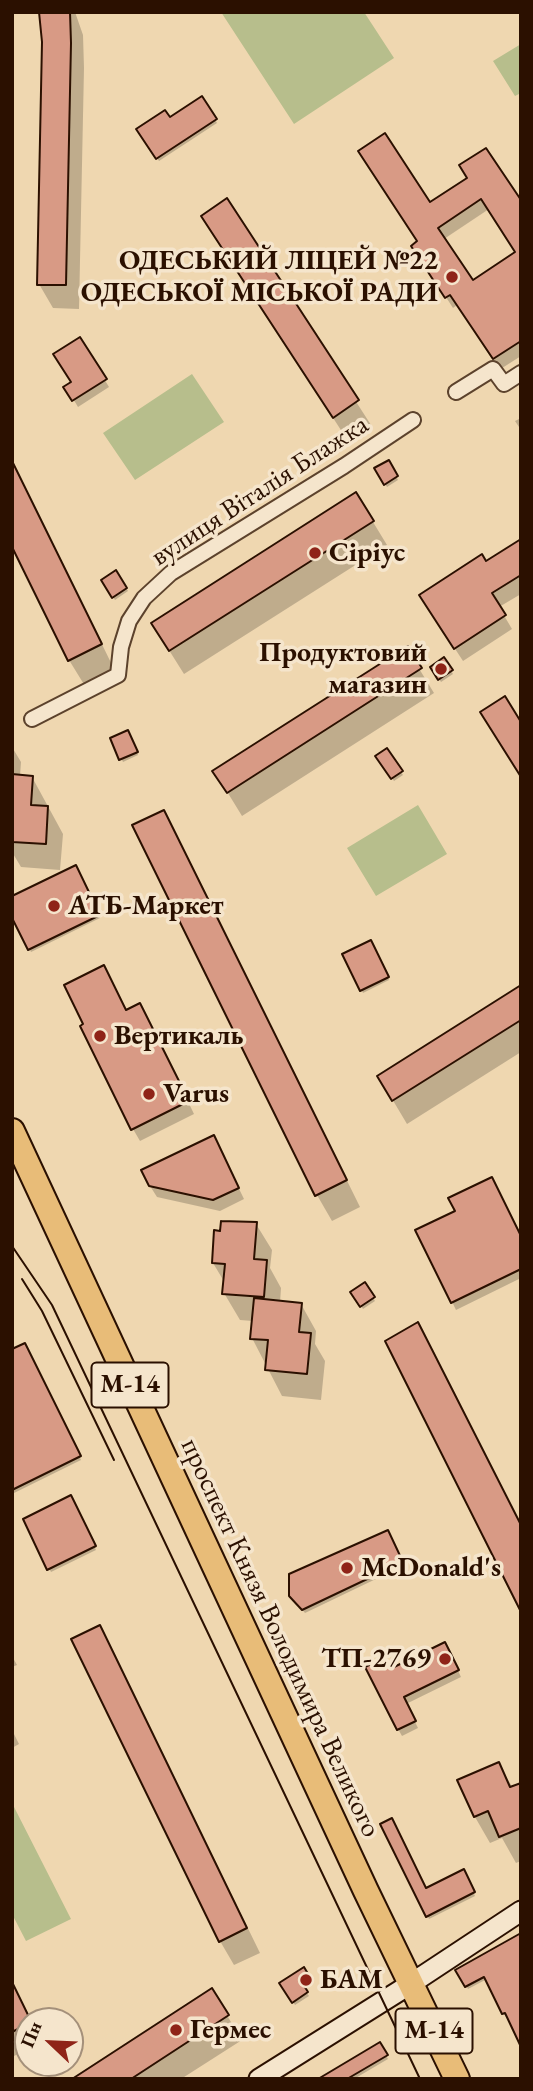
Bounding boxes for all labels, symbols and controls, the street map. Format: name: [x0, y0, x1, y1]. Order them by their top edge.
place label: ОДЕСЬКИЙ ЛІЦЕЙ №22 ОДЕСЬКОЇ МІСЬКОЇ РАДИ: [81, 244, 438, 310]
marker: ОДЕСЬКИЙ ЛІЦЕЙ №22 ОДЕСЬКОЇ МІСЬКОЇ РАДИ: [444, 269, 460, 285]
street label: вулиця Віталія Блажка: [145, 408, 375, 574]
place label: Сіріус: [329, 536, 405, 570]
marker: Сіріус: [307, 545, 323, 561]
place label: Продуктовий магазин: [259, 636, 427, 702]
marker: Продуктовий магазин: [433, 661, 449, 677]
place label: АТБ-Маркет: [68, 889, 224, 923]
marker: АТБ-Маркет: [46, 898, 62, 914]
place label: Вертикаль: [114, 1019, 244, 1053]
marker: Вертикаль: [92, 1028, 108, 1044]
place label: Varus: [163, 1077, 229, 1111]
marker: Varus: [141, 1086, 157, 1102]
road number: М-14: [92, 1362, 168, 1408]
street label: проспект Князя Володимира Великого: [173, 1433, 387, 1843]
place label: McDonald's: [361, 1551, 501, 1585]
marker: McDonald's: [339, 1560, 355, 1576]
place label: ТП-2769: [321, 1642, 431, 1676]
marker: ТП-2769: [437, 1651, 453, 1667]
place label: БАМ: [320, 1963, 383, 1997]
marker: БАМ: [298, 1972, 314, 1988]
north arrow: [14, 2007, 84, 2077]
road number: М-14: [396, 2008, 472, 2054]
place label: Гермес: [190, 2013, 271, 2047]
text: Пн: [14, 2018, 48, 2051]
marker: Гермес: [168, 2022, 184, 2038]

